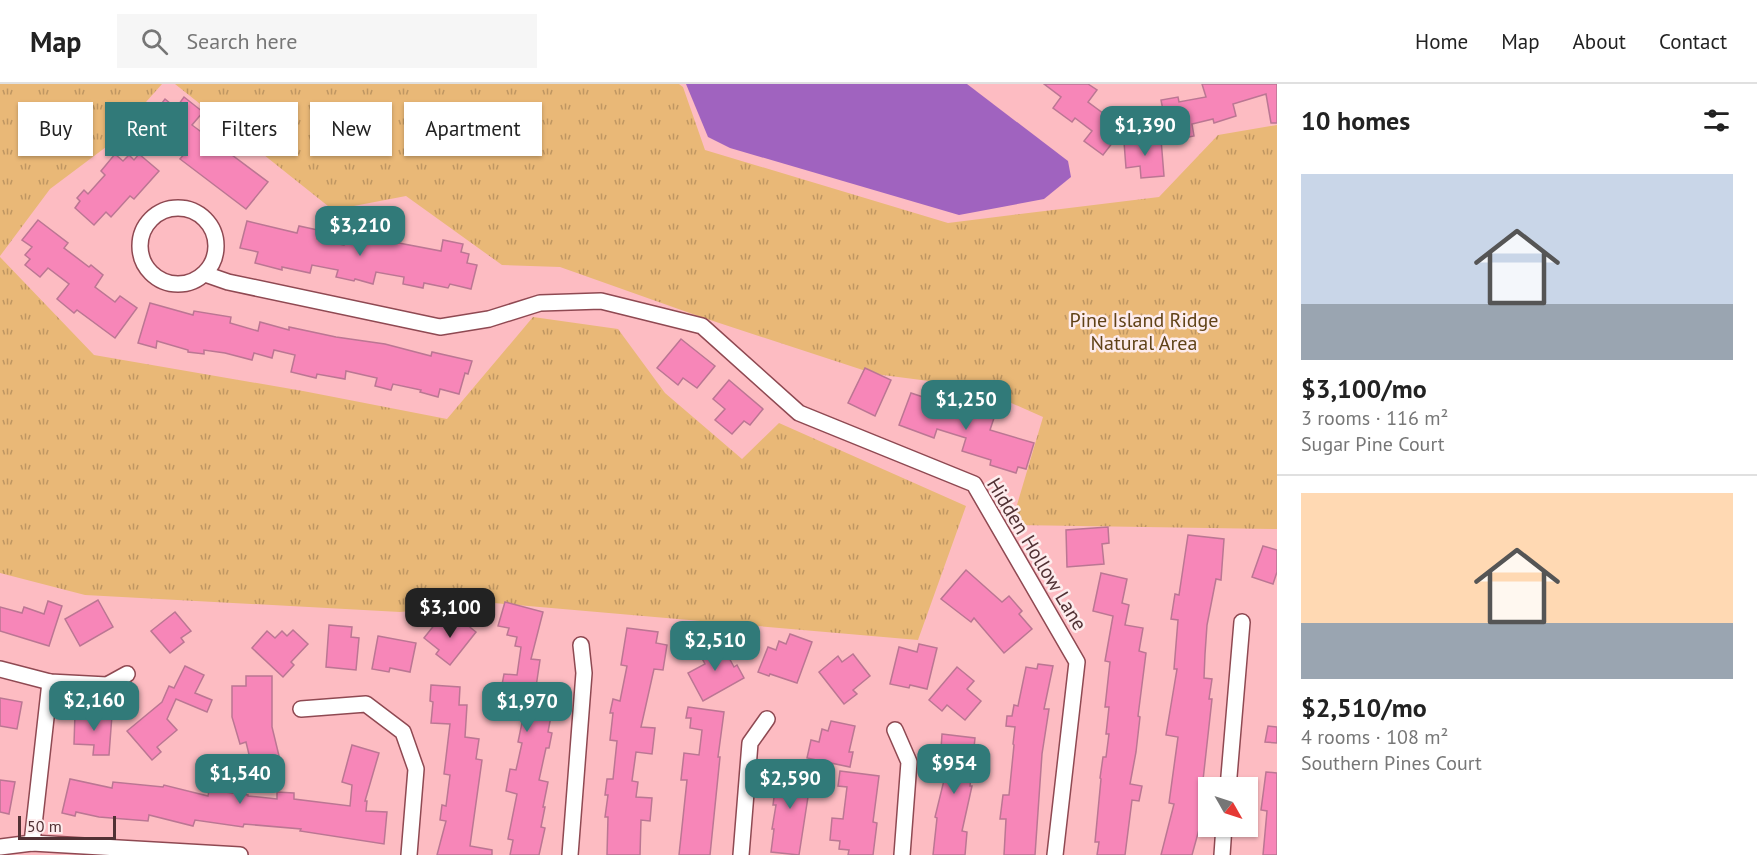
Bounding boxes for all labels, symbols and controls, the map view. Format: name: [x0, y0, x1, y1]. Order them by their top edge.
search box: [117, 14, 537, 68]
text: Map: [30, 23, 81, 60]
icon: search: [138, 25, 171, 58]
text: Search here: [186, 27, 297, 55]
text: Home: [1415, 28, 1468, 55]
text: Map: [1501, 28, 1540, 55]
text: About: [1573, 28, 1626, 55]
text: Contact: [1659, 28, 1727, 55]
chip: Buy: [18, 102, 93, 156]
chip: Rent: [105, 102, 188, 156]
chip: Filters: [200, 102, 298, 156]
chip: New: [310, 102, 392, 156]
chip: Apartment: [404, 102, 542, 156]
text: 10 homes: [1301, 104, 1410, 137]
icon: filters: [1700, 104, 1733, 137]
pin: $1,390: [1096, 106, 1194, 157]
text: $1,390: [1114, 112, 1176, 138]
pin: $3,210: [311, 206, 409, 257]
text: $3,210: [329, 212, 391, 238]
icon: home: [1463, 213, 1571, 321]
park label: Pine Island Ridge Natural Area: [1070, 307, 1218, 356]
text: $3,100/mo: [1301, 372, 1427, 405]
pin: $1,250: [917, 380, 1015, 431]
text: $1,250: [935, 386, 997, 412]
text: 3 rooms · 116 m²: [1301, 405, 1448, 431]
text: Sugar Pine Court: [1301, 431, 1445, 457]
street label: Hidden Hollow Lane: [981, 473, 1093, 635]
icon: home: [1463, 532, 1571, 640]
pin: $3,100: [401, 588, 499, 639]
text: $3,100: [419, 594, 481, 620]
pin: $2,510: [666, 621, 764, 672]
text: $2,510: [684, 627, 746, 653]
pin: $2,160: [45, 681, 143, 732]
pin: $1,970: [478, 682, 576, 733]
text: $2,160: [63, 687, 125, 713]
text: $1,970: [496, 688, 558, 714]
text: $2,510/mo: [1301, 691, 1427, 724]
text: 4 rooms · 108 m²: [1301, 724, 1448, 750]
pin: $954: [918, 744, 990, 795]
text: $954: [931, 750, 977, 776]
text: Southern Pines Court: [1301, 750, 1482, 776]
pin: $1,540: [191, 754, 289, 805]
pin: $2,590: [741, 759, 839, 810]
text: $1,540: [209, 760, 271, 786]
text: $2,590: [759, 765, 821, 791]
north arrow: [1198, 777, 1258, 837]
map controls: [1198, 777, 1258, 837]
scale bar: [18, 813, 116, 840]
text: 50 m: [27, 816, 62, 836]

